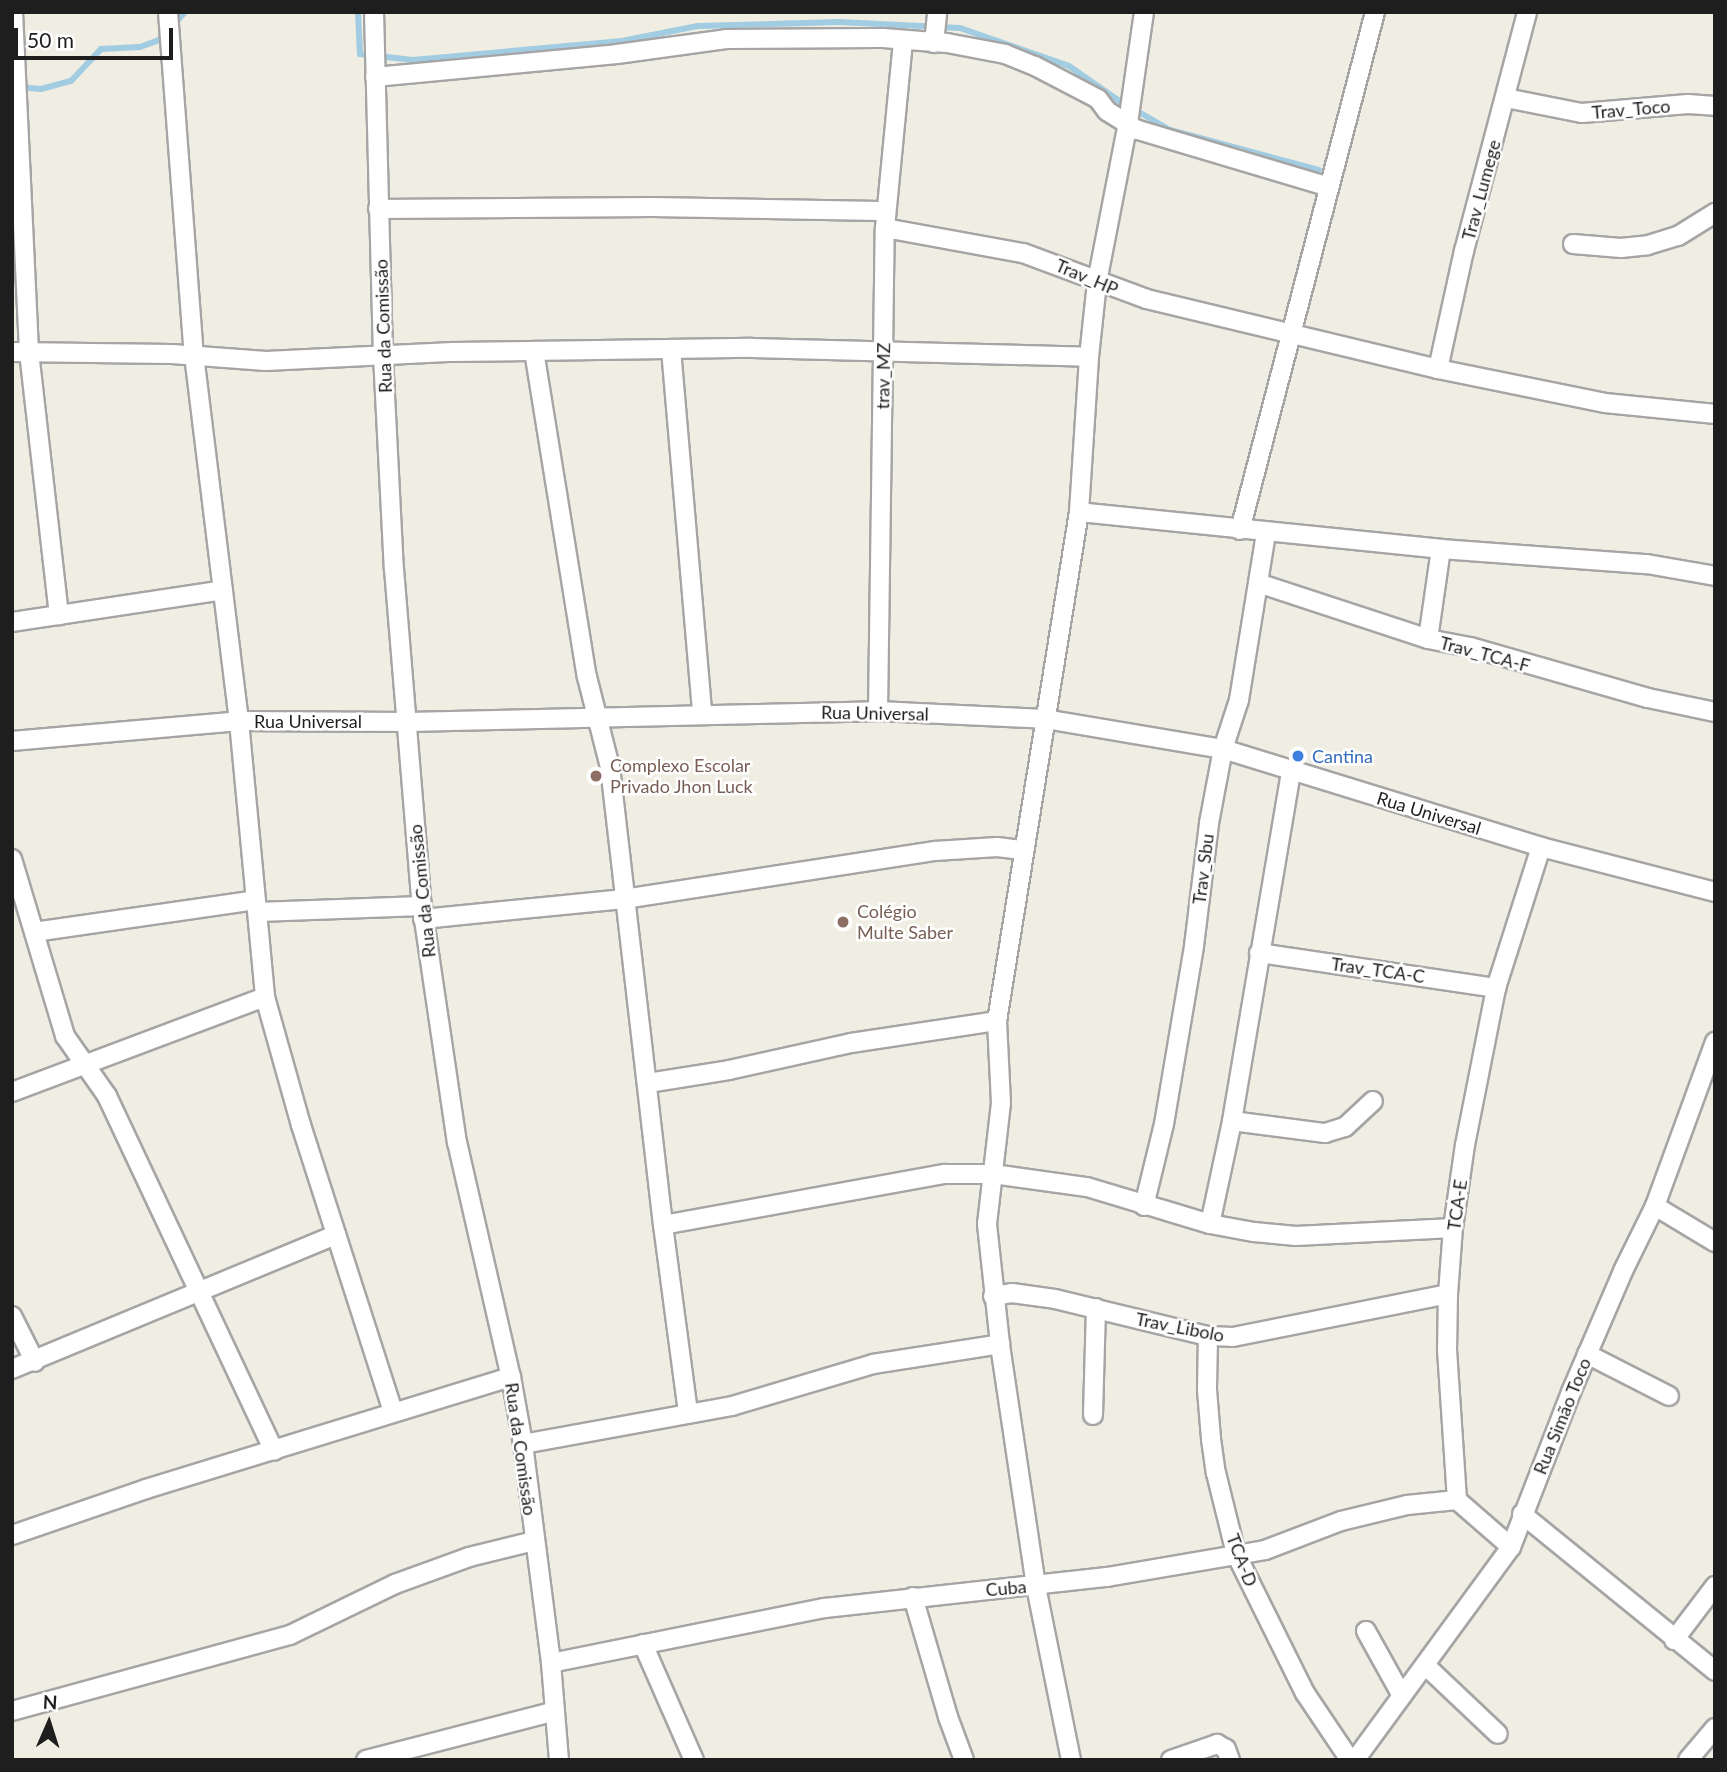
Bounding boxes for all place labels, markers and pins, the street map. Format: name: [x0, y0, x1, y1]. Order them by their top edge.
place label: Cantina: [1312, 745, 1373, 767]
marker: Cantina: [1290, 748, 1306, 764]
place label: Complexo Escolar Privado Jhon Luck: [610, 755, 753, 798]
marker: Complexo Escolar Privado Jhon Luck: [588, 768, 604, 784]
place label: Colégio Multe Saber: [857, 901, 953, 944]
marker: Colégio Multe Saber: [835, 914, 851, 930]

